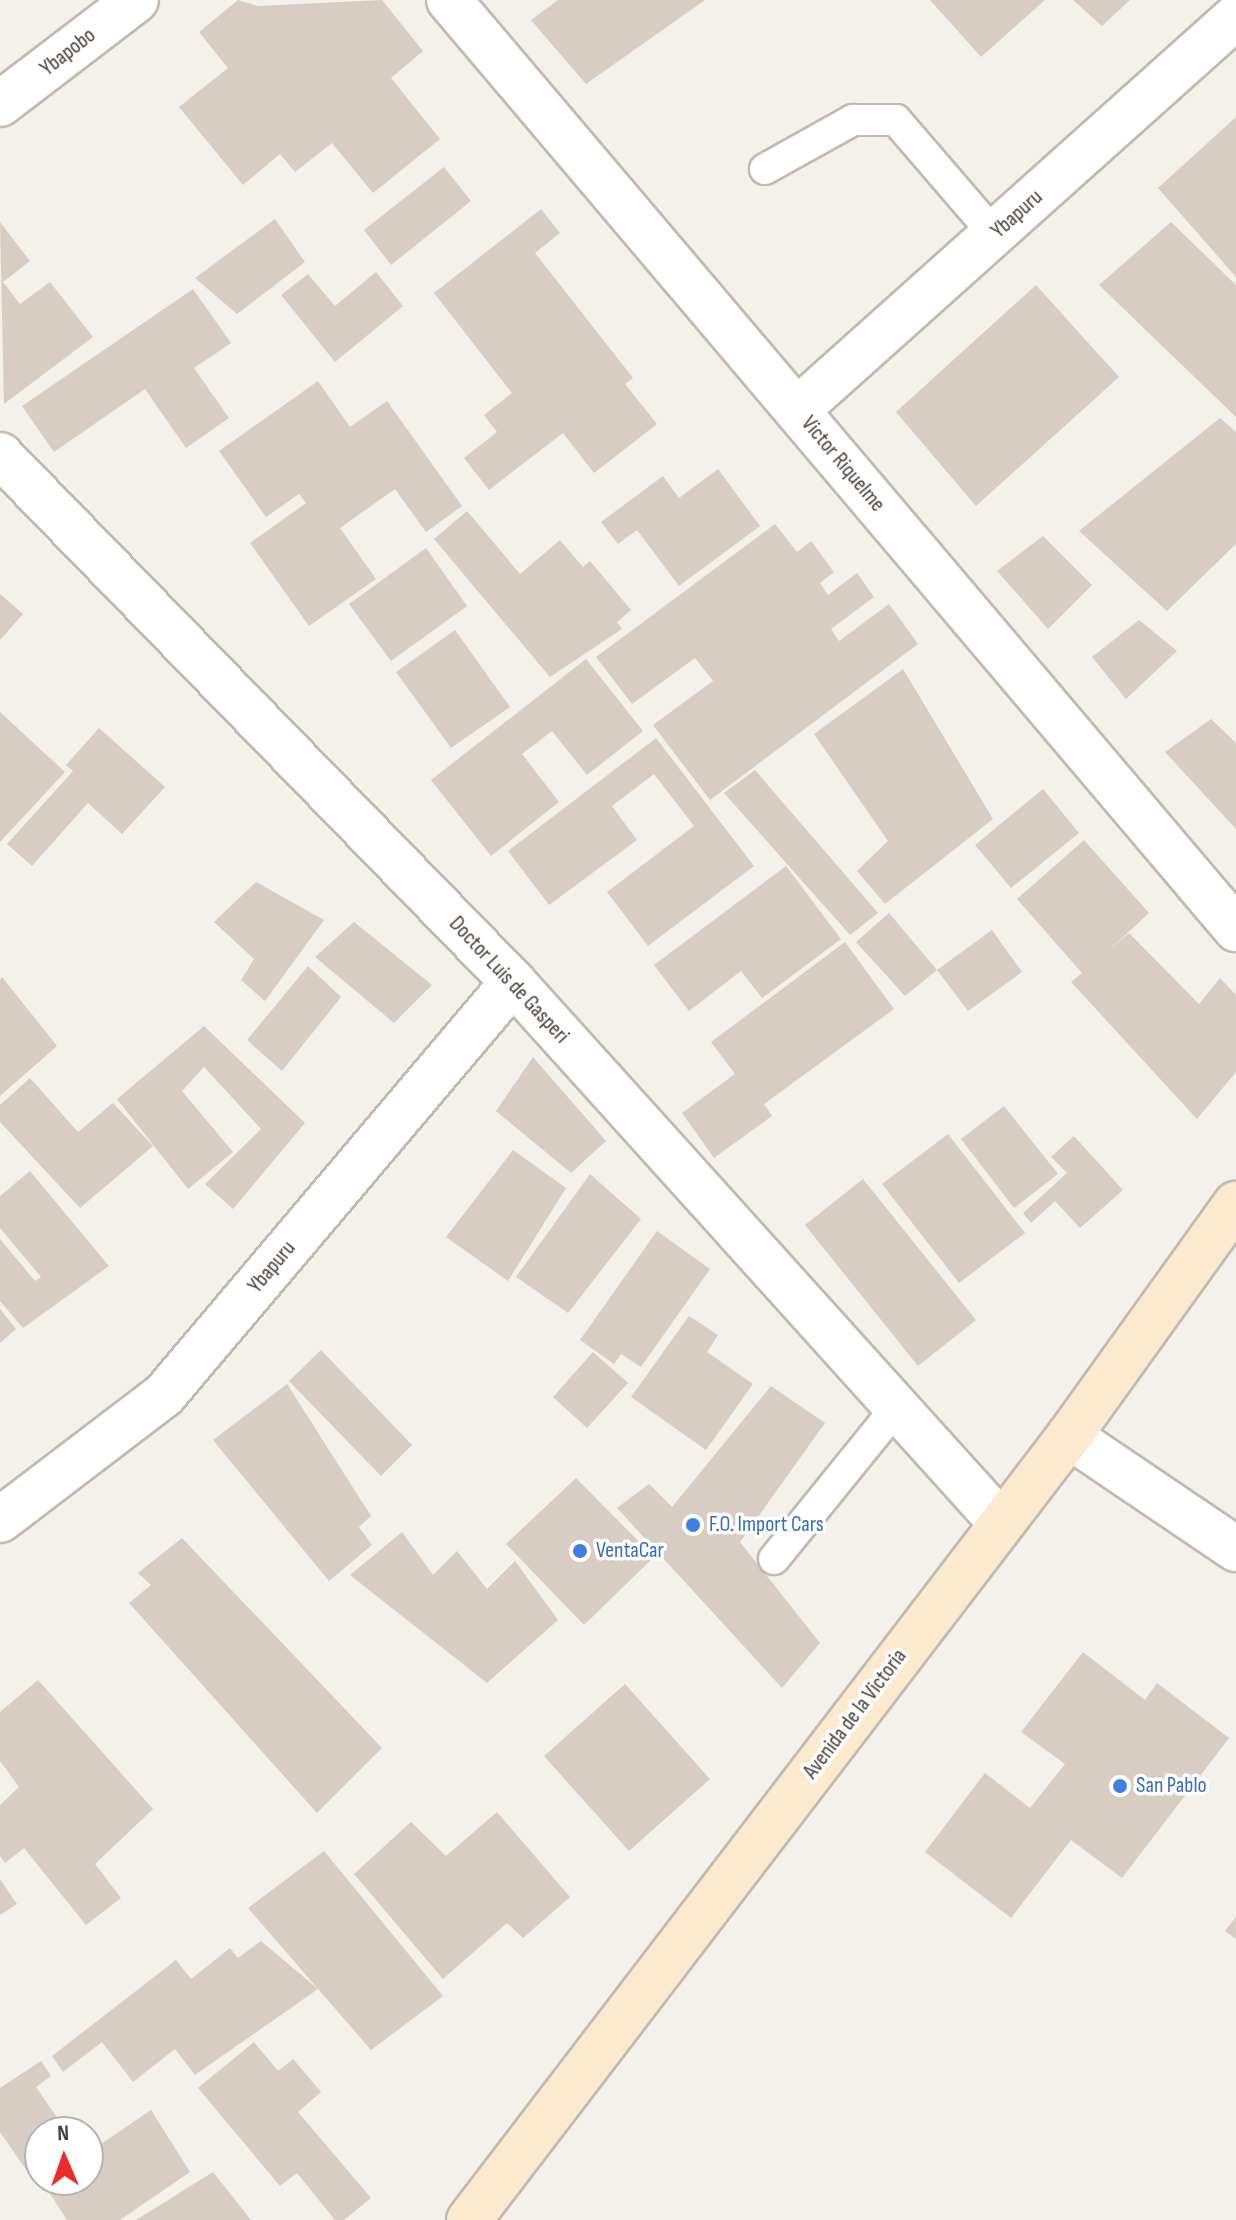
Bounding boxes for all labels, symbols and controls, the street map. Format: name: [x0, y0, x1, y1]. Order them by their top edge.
street label: Ybapobo: [35, 22, 101, 82]
street label: Ybapuru: [986, 184, 1048, 244]
street label: Victor Riquelme: [795, 411, 891, 517]
street label: Doctor Luis de Gasperi: [443, 911, 575, 1049]
street label: Ybapuru: [243, 1235, 301, 1299]
place label: F.O. Import Cars: [709, 1512, 824, 1538]
marker: F.O. Import Cars: [684, 1516, 702, 1534]
place label: VentaCar: [596, 1538, 664, 1564]
marker: VentaCar: [571, 1542, 589, 1560]
street label: Avenida de la Victoria: [798, 1644, 912, 1784]
place label: San Pablo: [1136, 1773, 1207, 1799]
marker: San Pablo: [1111, 1777, 1129, 1795]
north arrow: [24, 2116, 104, 2196]
text: N: [57, 2120, 70, 2147]

